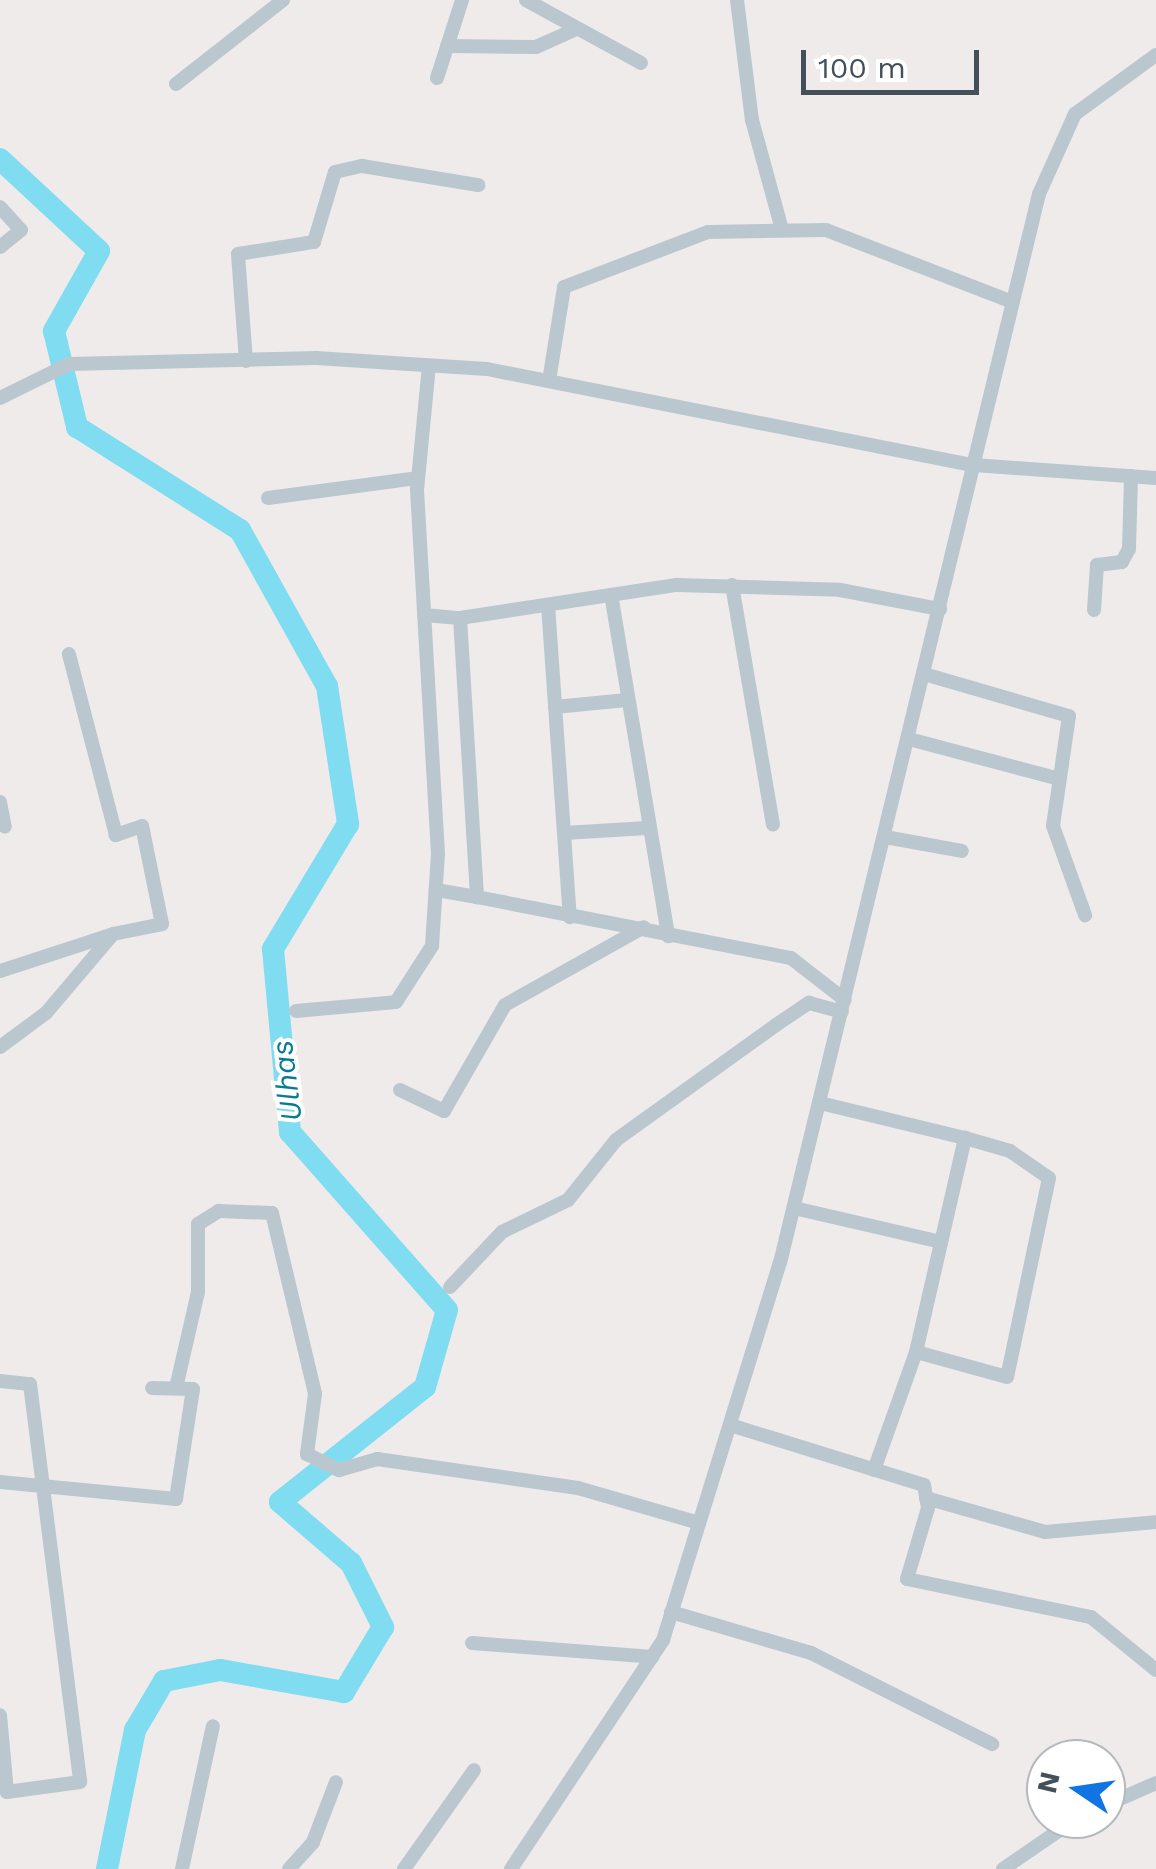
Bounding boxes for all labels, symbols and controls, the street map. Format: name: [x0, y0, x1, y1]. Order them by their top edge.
scale bar: [806, 30, 984, 92]
text: 100 m: [818, 50, 906, 85]
water label: Ulhas: [264, 1038, 310, 1124]
north arrow: [1026, 1739, 1126, 1839]
text: N: [1030, 1769, 1067, 1796]

